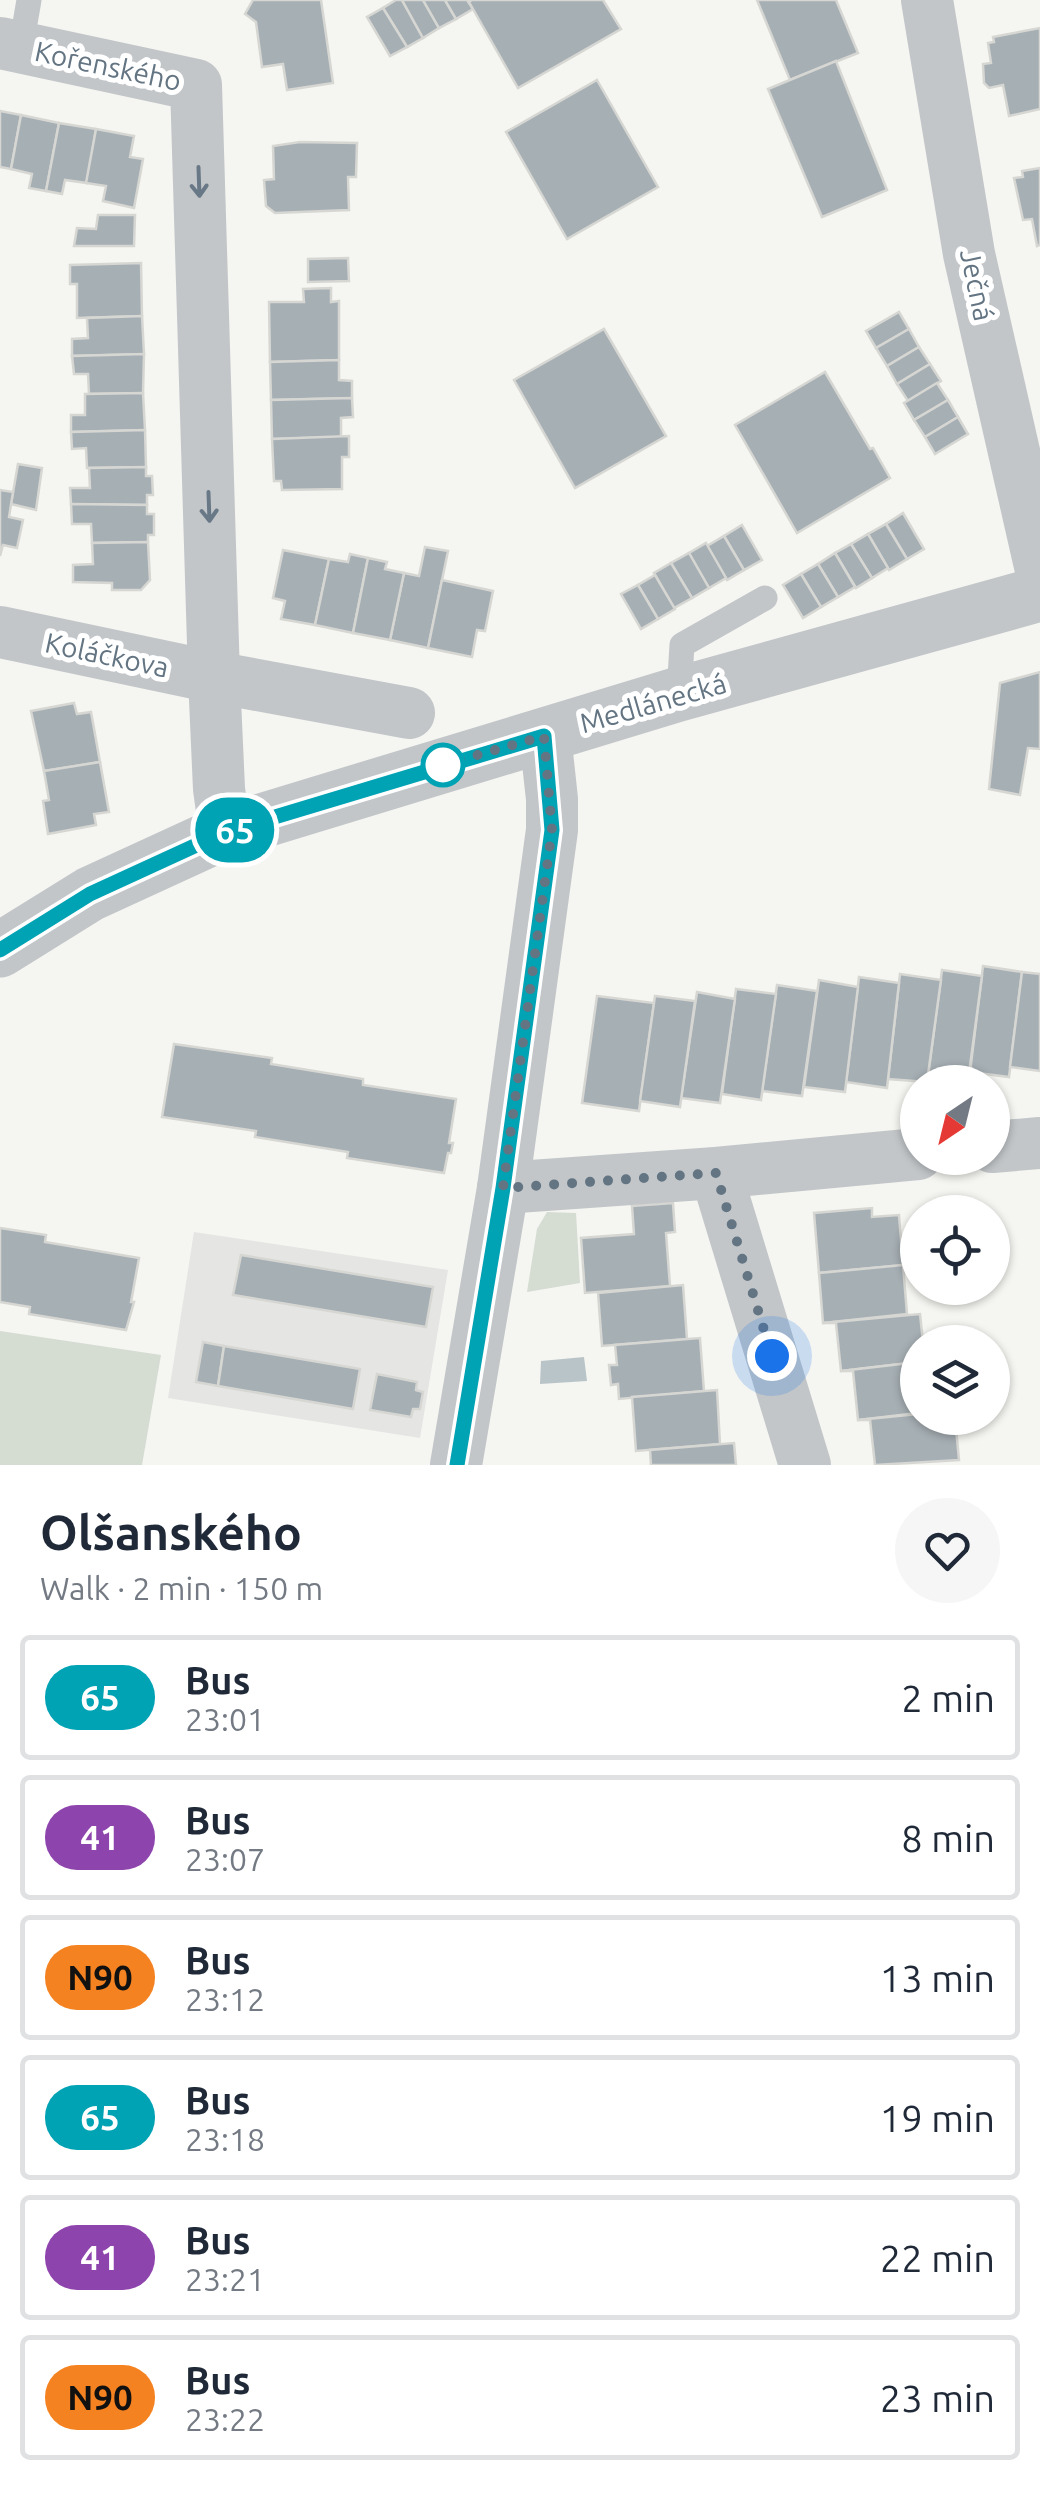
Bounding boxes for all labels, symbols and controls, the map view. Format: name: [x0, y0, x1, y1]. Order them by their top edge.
street label: Kořenského: [32, 35, 184, 96]
one-way arrow: [189, 166, 208, 198]
street label: Ječná: [955, 246, 1000, 324]
one-way arrow: [199, 491, 218, 523]
street label: Koláčkova: [42, 626, 172, 683]
street label: Medlánecká: [576, 667, 730, 738]
unlabelled marker: [422, 744, 464, 786]
line badge: 65: [190, 798, 280, 862]
text: 65: [215, 810, 255, 850]
north arrow: [900, 1065, 1010, 1175]
map controls: [900, 1065, 1010, 1435]
button: locate: [900, 1195, 1010, 1305]
button: layers: [900, 1325, 1010, 1435]
your location: [747, 1331, 797, 1381]
button: heart: [895, 1498, 1000, 1603]
text: Olšanského: [40, 1505, 302, 1559]
text: Walk · 2 min · 150 m: [40, 1570, 323, 1606]
text: Bus: [185, 1659, 250, 1701]
text: 65: [80, 1677, 120, 1717]
text: 2 min: [901, 1677, 995, 1719]
text: 23:01: [185, 1701, 265, 1737]
text: Bus: [185, 1799, 250, 1841]
text: 41: [80, 1817, 120, 1857]
text: 8 min: [901, 1817, 995, 1859]
text: 23:07: [185, 1841, 265, 1877]
text: Bus: [185, 1939, 250, 1981]
text: N90: [67, 1957, 133, 1997]
text: 13 min: [880, 1957, 995, 1999]
text: 23:12: [185, 1981, 265, 2017]
text: Bus: [185, 2079, 250, 2121]
text: 65: [80, 2097, 120, 2137]
text: 19 min: [880, 2097, 995, 2139]
text: 23:18: [185, 2121, 265, 2157]
text: Bus: [185, 2219, 250, 2261]
text: 41: [80, 2237, 120, 2277]
text: 22 min: [880, 2237, 995, 2279]
text: 23:21: [185, 2261, 265, 2297]
text: Bus: [185, 2359, 250, 2401]
text: N90: [67, 2377, 133, 2417]
text: 23 min: [880, 2377, 995, 2419]
text: 23:22: [185, 2401, 265, 2437]

